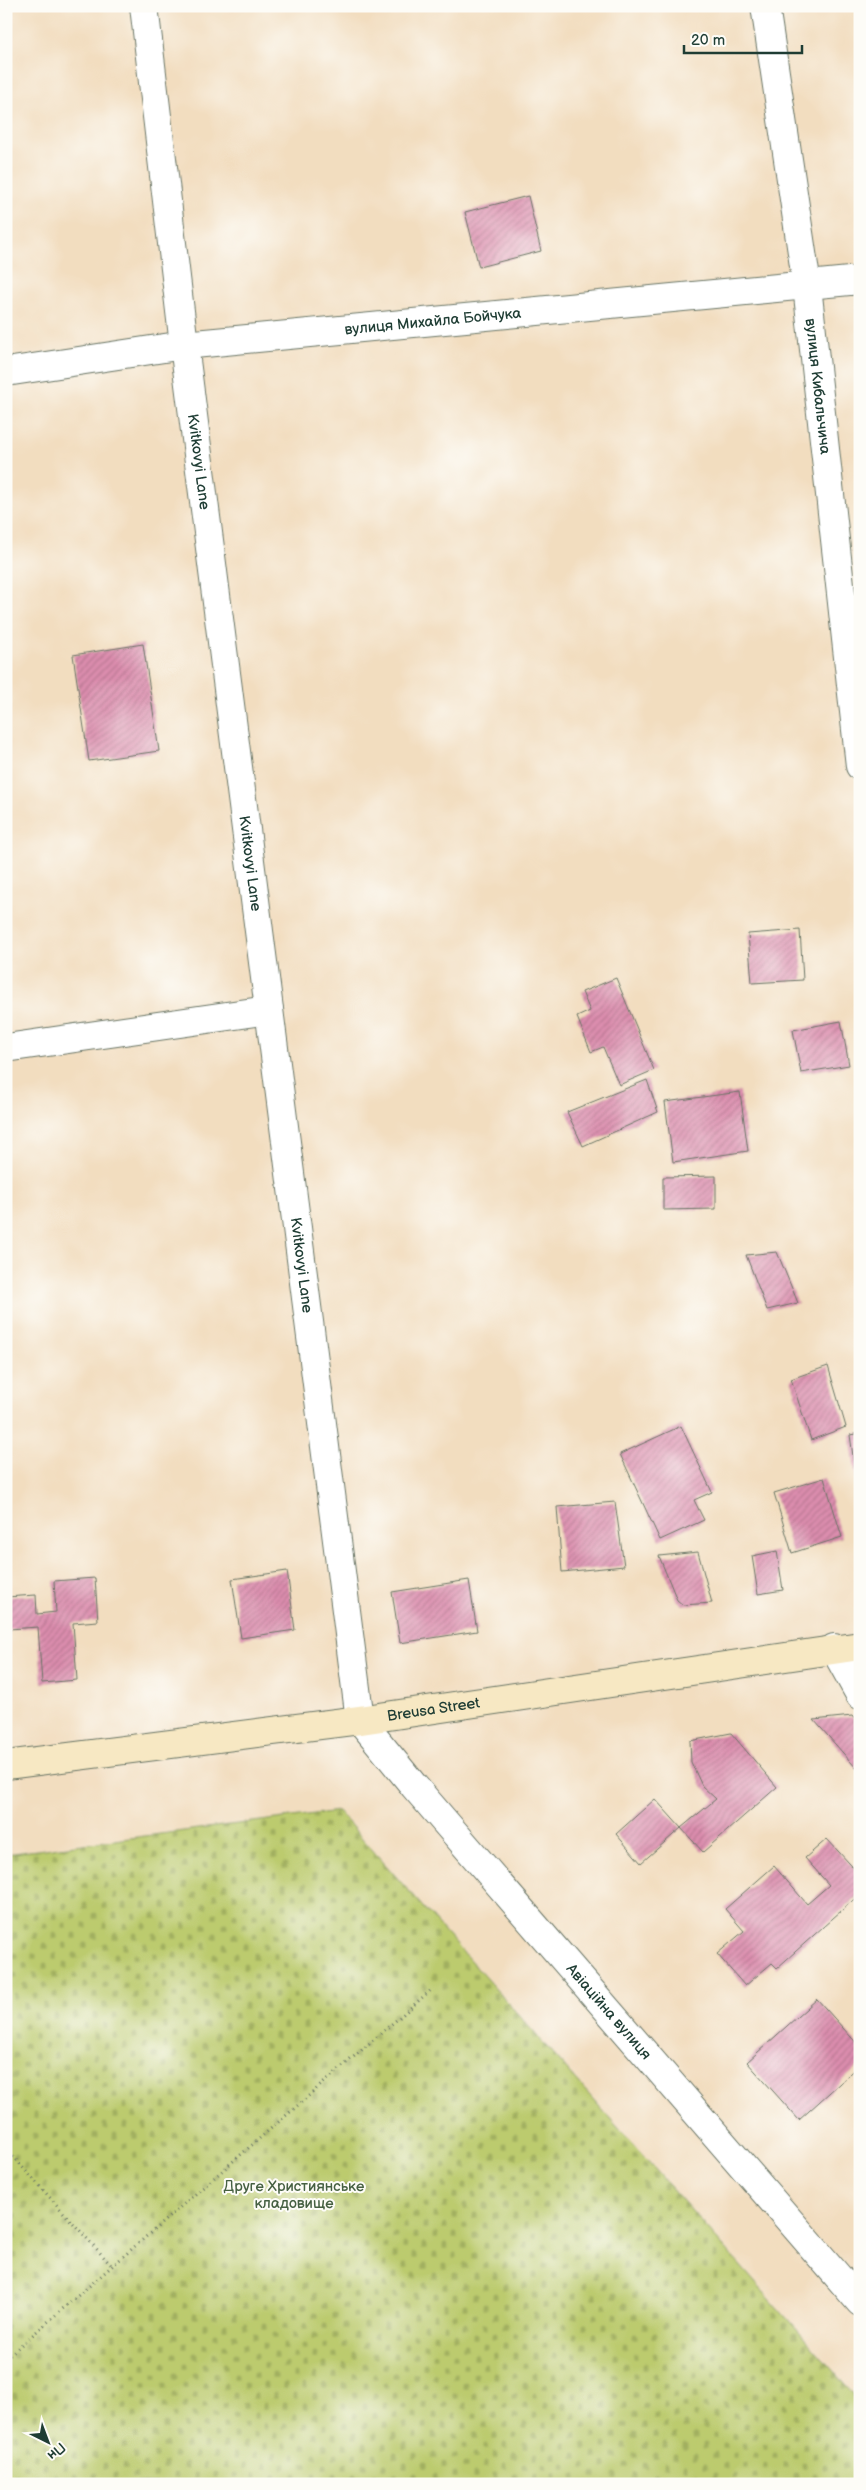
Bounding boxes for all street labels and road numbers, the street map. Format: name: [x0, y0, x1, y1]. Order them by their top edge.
street label: вулиця Михайла Бойчука: [344, 303, 522, 339]
street label: вулиця Кибальчича: [801, 317, 835, 455]
street label: Kvitkovyi Lane: [183, 413, 215, 511]
street label: Kvitkovyi Lane: [235, 814, 266, 913]
street label: Kvitkovyi Lane: [286, 1216, 317, 1314]
street label: Breusa Street: [386, 1693, 481, 1725]
street label: Авіаційна вулиця: [562, 1959, 656, 2064]

